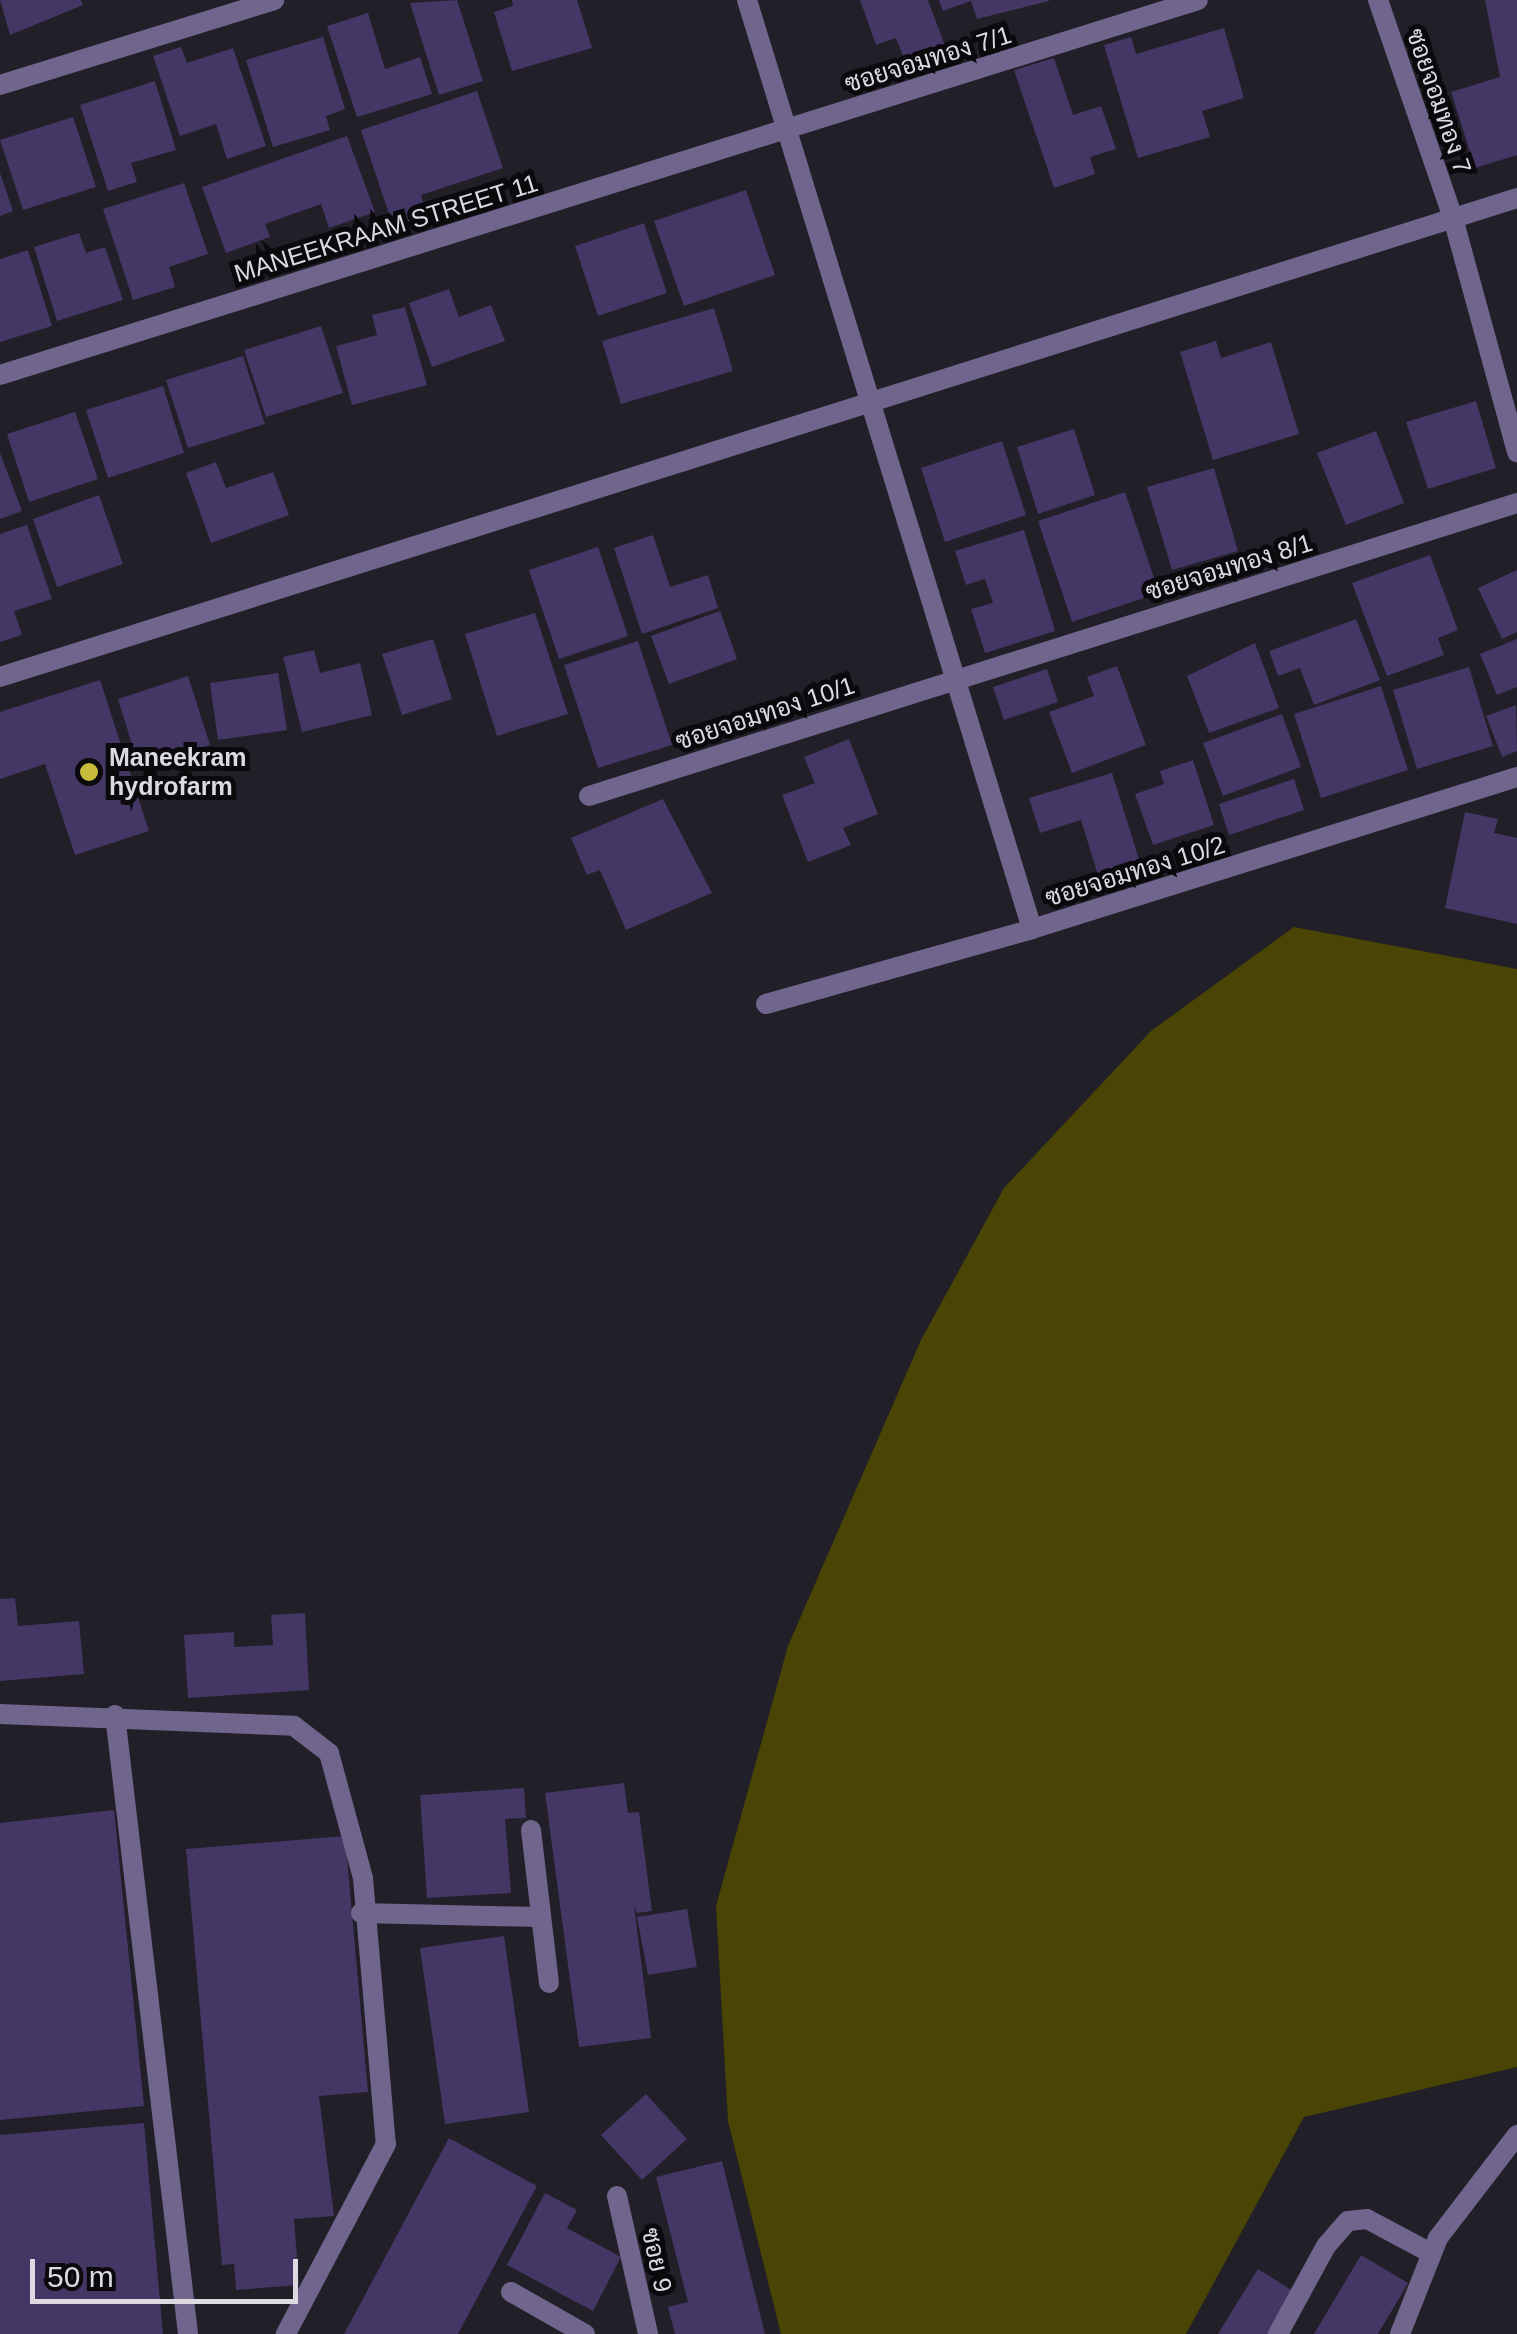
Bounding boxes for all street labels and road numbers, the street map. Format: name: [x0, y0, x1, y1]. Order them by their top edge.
street label: ซอยจอมทอง 7/1: [841, 19, 1015, 99]
street label: ซอยจอมทอง 7: [1400, 24, 1478, 178]
street label: MANEEKRAAM STREET 11: [230, 167, 542, 289]
street label: ซอยจอมทอง 8/1: [1142, 527, 1316, 607]
street label: ซอยจอมทอง 10/1: [672, 670, 858, 756]
street label: ซอยจอมทอง 10/2: [1042, 829, 1228, 913]
street label: ซอย 9: [636, 2225, 678, 2295]

